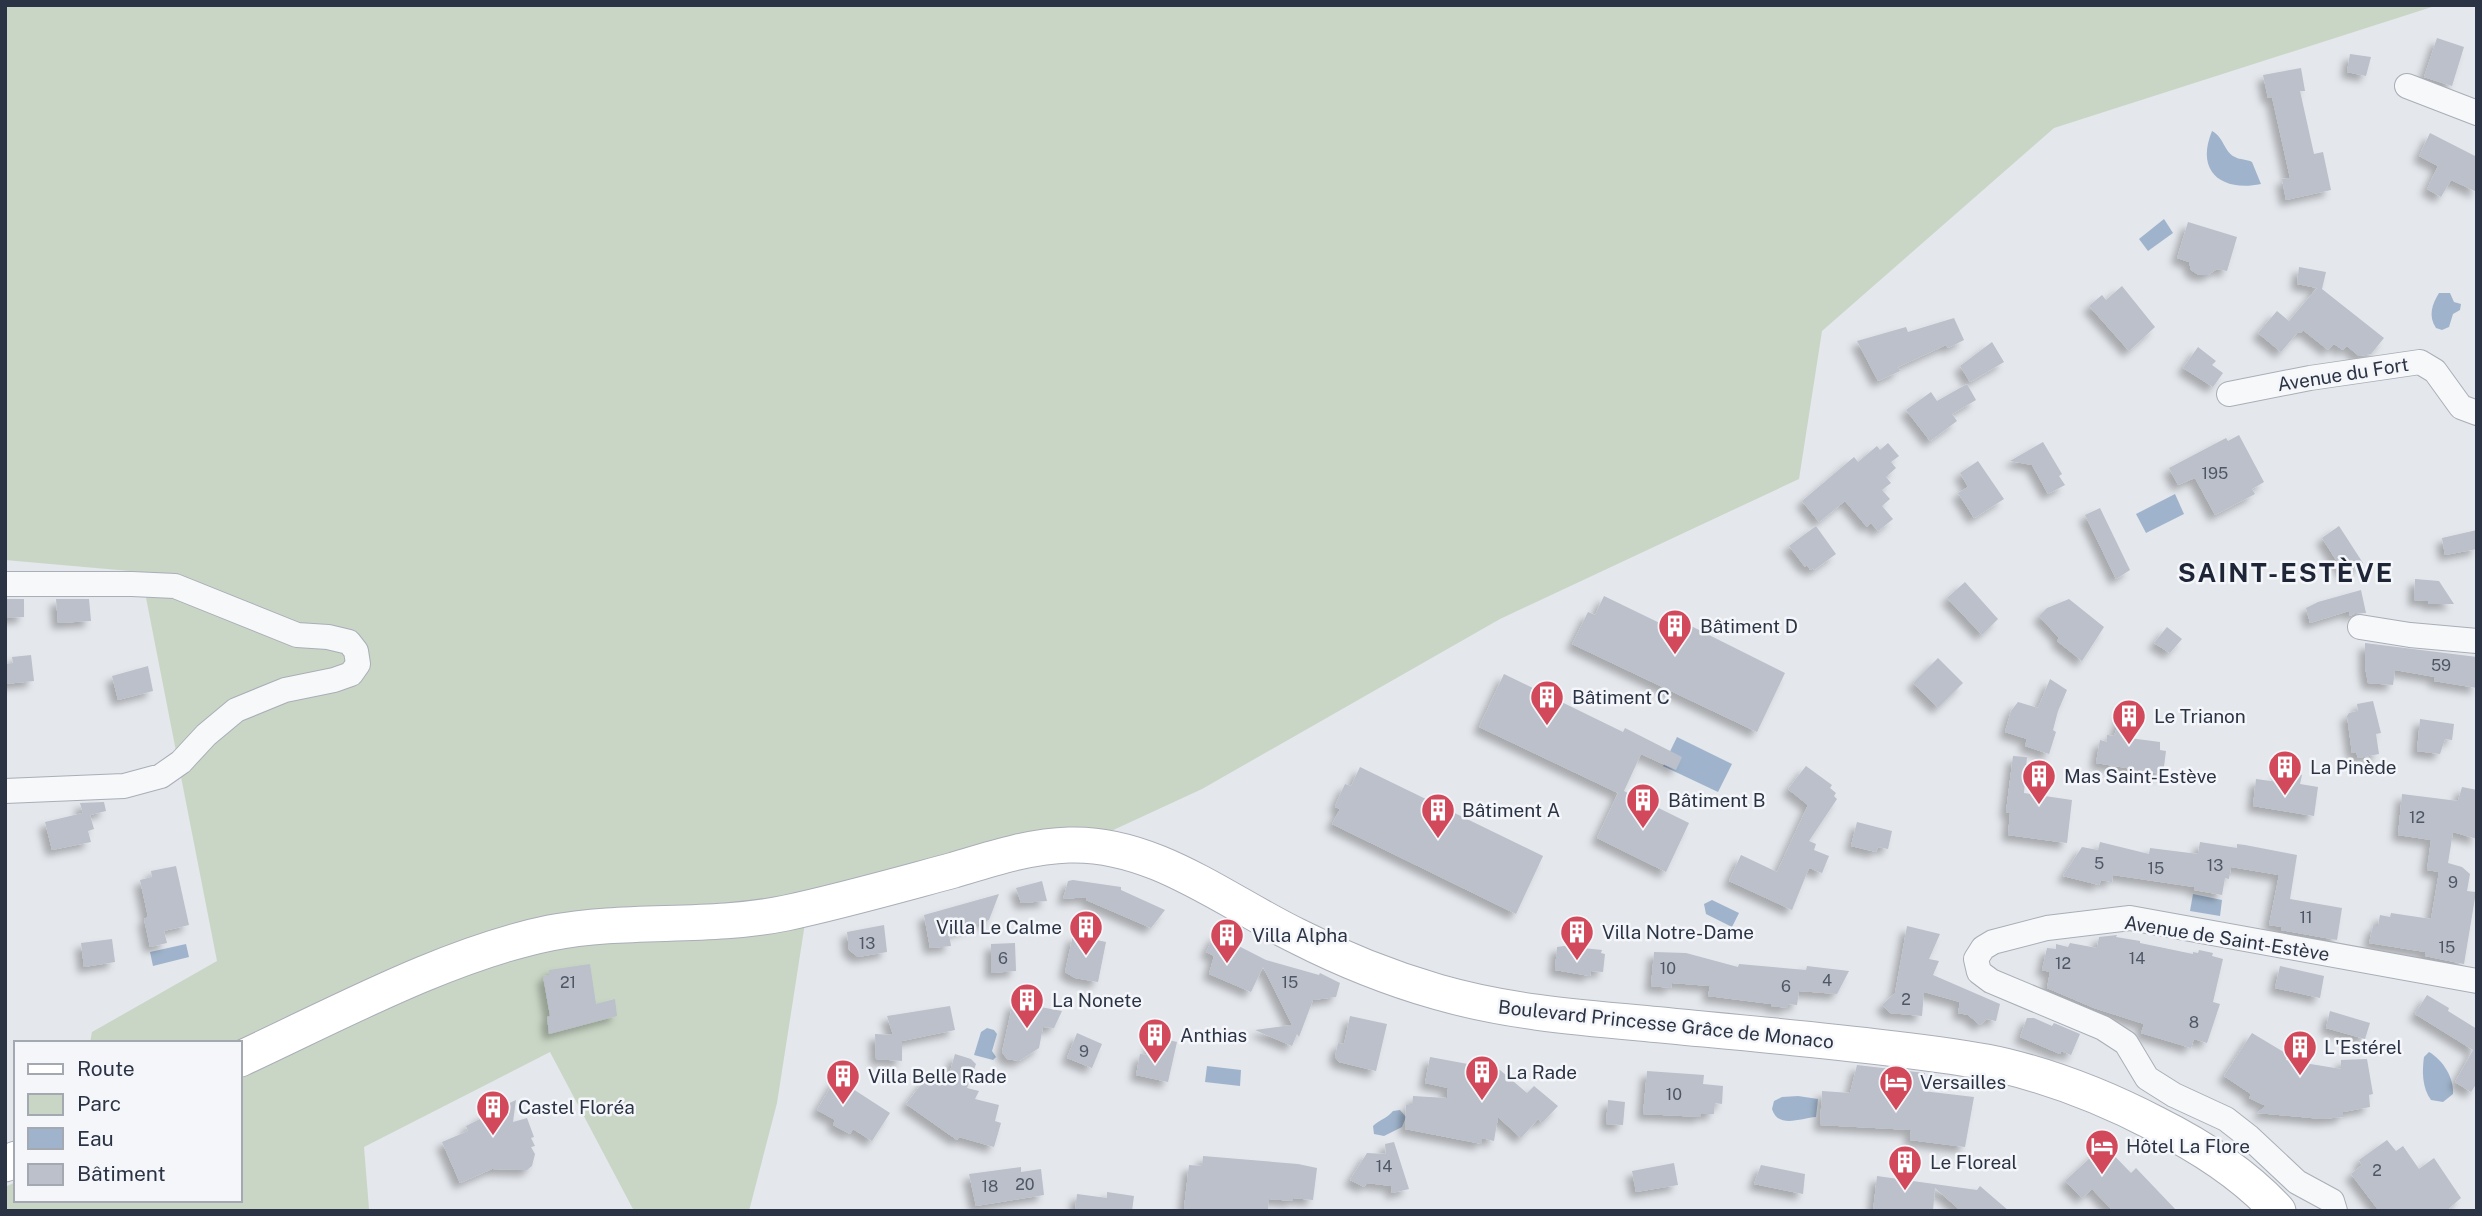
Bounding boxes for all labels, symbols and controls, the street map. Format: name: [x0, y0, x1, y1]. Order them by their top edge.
street label: Avenue du Fort: [2276, 353, 2410, 395]
house number: 195: [2202, 464, 2228, 483]
district label: SAINT-ESTÈVE: [2178, 557, 2394, 588]
building icon: Bâtiment D: [1656, 607, 1694, 656]
place label: Bâtiment D: [1700, 615, 1798, 637]
house number: 59: [2431, 656, 2451, 675]
building icon: Bâtiment C: [1528, 678, 1566, 727]
place label: Bâtiment C: [1572, 686, 1670, 708]
building icon: Le Trianon: [2110, 697, 2148, 746]
place label: Le Trianon: [2154, 705, 2246, 727]
building icon: La Pinède: [2266, 748, 2304, 797]
place label: La Pinède: [2310, 756, 2397, 778]
building icon: Mas Saint-Estève: [2020, 757, 2058, 806]
place label: Mas Saint-Estève: [2064, 765, 2217, 787]
building icon: Bâtiment B: [1624, 781, 1662, 830]
place label: Bâtiment B: [1668, 789, 1766, 811]
building icon: Bâtiment A: [1419, 791, 1457, 840]
place label: Bâtiment A: [1462, 799, 1560, 821]
house number: 12: [2409, 808, 2425, 827]
house number: 5: [2094, 854, 2104, 873]
house number: 13: [2207, 856, 2223, 875]
house number: 15: [2148, 859, 2164, 878]
house number: 9: [2448, 873, 2458, 892]
building icon: Villa Le Calme: [1067, 908, 1105, 957]
house number: 11: [2299, 908, 2313, 927]
street label: Avenue de Saint-Estève: [2123, 911, 2331, 965]
building icon: Villa Notre-Dame: [1558, 913, 1596, 962]
place label: Villa Le Calme: [936, 916, 1062, 938]
building icon: Villa Alpha: [1208, 916, 1246, 965]
place label: Villa Notre-Dame: [1602, 921, 1754, 943]
place label: Villa Alpha: [1252, 924, 1348, 946]
house number: 13: [859, 934, 875, 953]
house number: 15: [2439, 938, 2455, 957]
house number: 6: [998, 949, 1008, 968]
house number: 14: [2129, 949, 2145, 968]
house number: 12: [2055, 954, 2071, 973]
house number: 10: [1660, 959, 1676, 978]
house number: 4: [1822, 971, 1832, 990]
house number: 21: [560, 973, 576, 992]
house number: 15: [1282, 973, 1298, 992]
house number: 6: [1781, 977, 1791, 996]
building icon: La Nonete: [1008, 981, 1046, 1030]
place label: La Nonete: [1052, 989, 1142, 1011]
house number: 2: [1901, 990, 1911, 1009]
street label: Boulevard Princesse Grâce de Monaco: [1497, 995, 1835, 1053]
house number: 8: [2189, 1013, 2199, 1032]
building icon: Anthias: [1136, 1016, 1174, 1065]
place label: Anthias: [1180, 1024, 1247, 1046]
building icon: L'Estérel: [2281, 1028, 2319, 1077]
place label: L'Estérel: [2324, 1036, 2402, 1058]
legend: [14, 1041, 242, 1202]
house number: 9: [1079, 1042, 1089, 1061]
building icon: La Rade: [1463, 1053, 1501, 1102]
text: Route: [77, 1056, 135, 1081]
building icon: Villa Belle Rade: [824, 1057, 862, 1106]
place label: La Rade: [1506, 1061, 1577, 1083]
hotel icon: Versailles: [1877, 1063, 1915, 1112]
place label: Villa Belle Rade: [868, 1065, 1007, 1087]
place label: Versailles: [1920, 1071, 2006, 1093]
house number: 10: [1666, 1085, 1682, 1104]
building icon: Castel Floréa: [474, 1088, 512, 1137]
text: Parc: [77, 1091, 121, 1116]
place label: Castel Floréa: [518, 1096, 635, 1118]
text: Eau: [77, 1126, 114, 1151]
hotel icon: Hôtel La Flore: [2083, 1127, 2121, 1176]
place label: Hôtel La Flore: [2126, 1135, 2250, 1157]
building icon: Le Floreal: [1886, 1143, 1924, 1192]
place label: Le Floreal: [1930, 1151, 2017, 1173]
house number: 14: [1376, 1157, 1392, 1176]
text: Bâtiment: [77, 1161, 166, 1186]
house number: 2: [2372, 1161, 2382, 1180]
house number: 20: [1015, 1175, 1035, 1194]
house number: 18: [982, 1177, 998, 1196]

